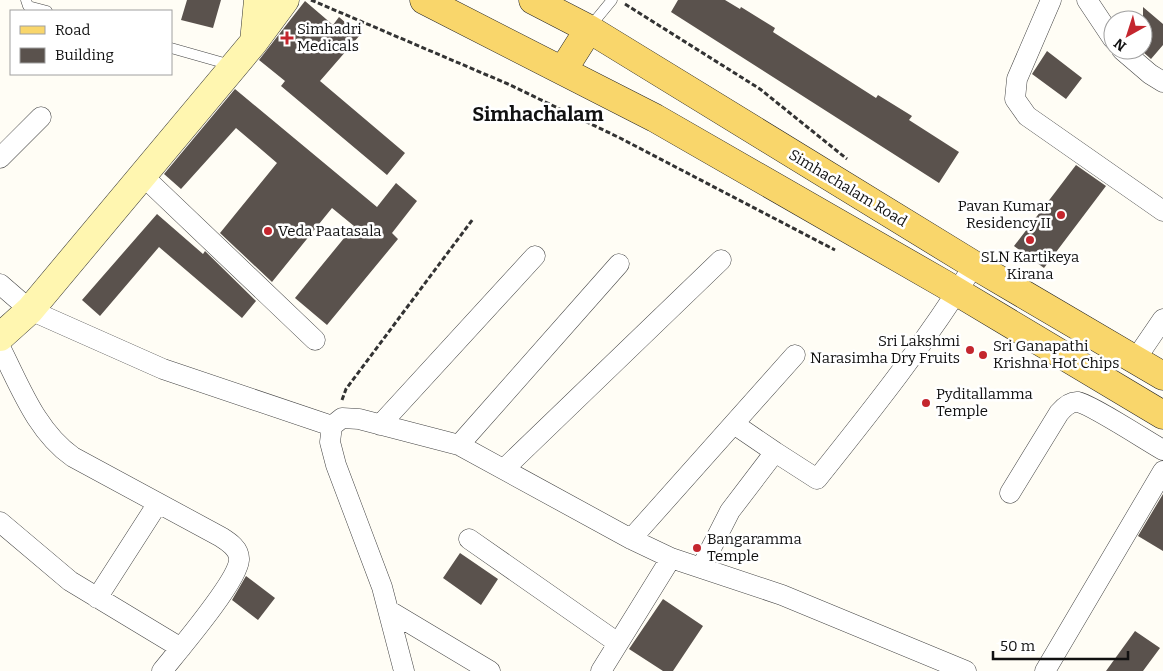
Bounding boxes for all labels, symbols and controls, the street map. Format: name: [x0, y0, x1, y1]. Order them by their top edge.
legend: [10, 10, 172, 75]
north arrow: [1103, 10, 1153, 60]
place label: Simhadri Medicals: [297, 20, 362, 55]
text: Road: [55, 21, 90, 39]
marker: Simhadri Medicals: [281, 32, 293, 44]
text: N: [1110, 35, 1130, 55]
text: Building: [55, 46, 114, 64]
district label: Simhachalam: [472, 102, 604, 126]
street label: Simhachalam Road: [786, 146, 910, 230]
place label: Pavan Kumar Residency II: [958, 197, 1051, 232]
marker: Pavan Kumar Residency II: [1055, 209, 1067, 221]
place label: Veda Paatasala: [278, 222, 382, 240]
marker: Veda Paatasala: [262, 225, 274, 237]
marker: SLN Kartikeya Kirana: [1024, 234, 1036, 246]
place label: SLN Kartikeya Kirana: [981, 248, 1079, 283]
place label: Sri Lakshmi Narasimha Dry Fruits: [810, 332, 961, 367]
place label: Sri Ganapathi Krishna Hot Chips: [993, 337, 1119, 372]
marker: Sri Lakshmi Narasimha Dry Fruits: [964, 344, 976, 356]
marker: Sri Ganapathi Krishna Hot Chips: [977, 349, 989, 361]
place label: Pyditallamma Temple: [936, 385, 1033, 420]
marker: Pyditallamma Temple: [920, 397, 932, 409]
place label: Bangaramma Temple: [707, 530, 802, 565]
marker: Bangaramma Temple: [691, 542, 703, 554]
scale bar: [993, 628, 1128, 660]
text: 50 m: [1000, 637, 1036, 655]

